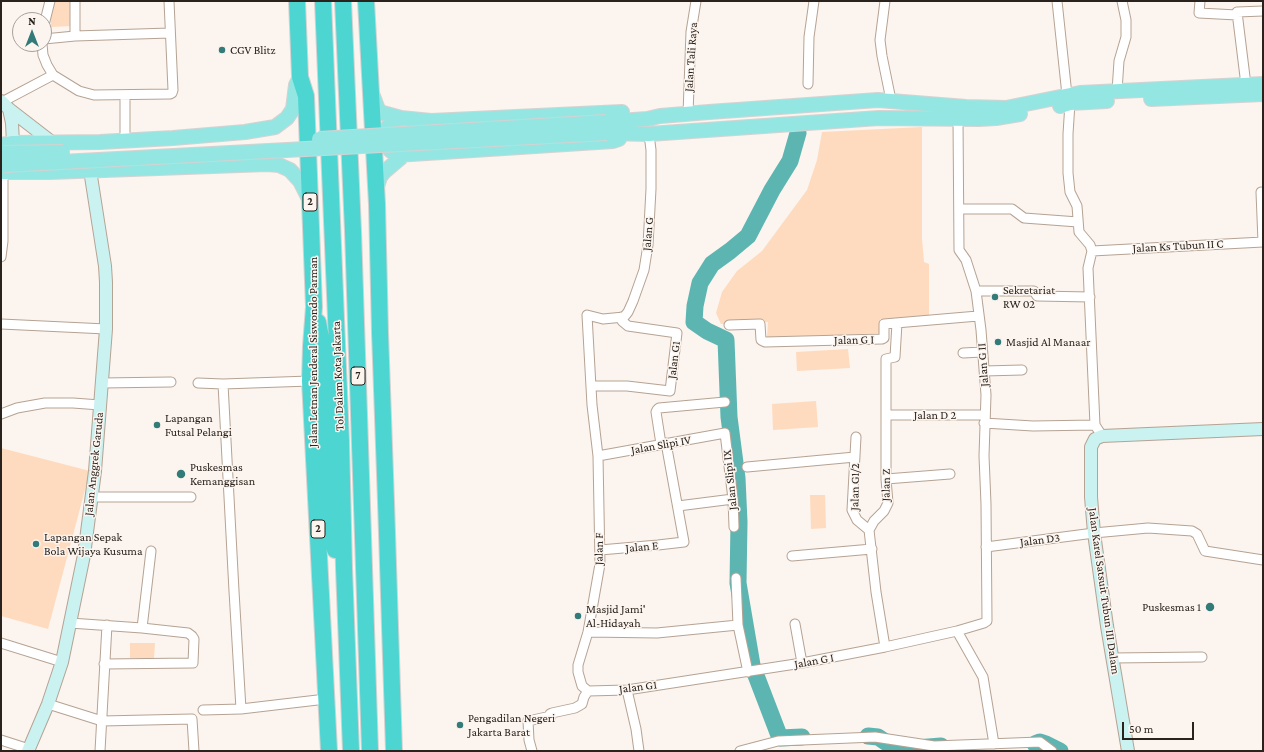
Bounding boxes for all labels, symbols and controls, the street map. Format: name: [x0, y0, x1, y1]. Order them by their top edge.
north arrow: [12, 12, 52, 52]
text: N: [28, 15, 36, 27]
street label: Jalan Tali Raya: [681, 22, 701, 92]
place label: CGV Blitz: [230, 43, 276, 57]
marker: CGV Blitz: [217, 45, 227, 55]
road number: 2: [303, 193, 317, 211]
street label: Jalan G: [639, 216, 657, 252]
street label: Jalan Ks Tubun II C: [1132, 236, 1224, 256]
street label: Jalan Letnan Jenderal Siswondo Parman: [306, 257, 320, 447]
place label: Sekretariat RW 02: [1003, 283, 1055, 311]
marker: Sekretariat RW 02: [990, 292, 1000, 302]
street label: Tol Dalam Kota Jakarta: [329, 321, 347, 431]
street label: Jalan G I: [834, 332, 874, 348]
place label: Masjid Al Manaar: [1006, 335, 1090, 349]
marker: Masjid Al Manaar: [993, 337, 1003, 347]
street label: Jalan G1: [665, 340, 683, 380]
street label: Jalan G II: [974, 343, 992, 387]
road number: 7: [351, 367, 365, 385]
street label: Jalan D 2: [914, 408, 956, 422]
street label: Jalan Anggrek Garuda: [81, 411, 107, 517]
place label: Lapangan Futsal Pelangi: [165, 411, 232, 439]
marker: Lapangan Futsal Pelangi: [152, 420, 162, 430]
street label: Jalan Slipi IV: [630, 433, 692, 457]
street label: Jalan Slipi IX: [720, 449, 740, 511]
place label: Puskesmas Kemanggisan: [190, 460, 255, 488]
street label: Jalan G1/2: [847, 463, 863, 511]
marker: Puskesmas Kemanggisan: [175, 468, 187, 480]
street label: Jalan Z: [879, 468, 893, 502]
street label: Jalan Karel Satsuit Tubun III Dalam: [1085, 507, 1123, 675]
road number: 2: [311, 520, 325, 538]
place label: Lapangan Sepak Bola Wijaya Kusuma: [44, 530, 142, 558]
street label: Jalan D3: [1019, 530, 1061, 550]
street label: Jalan F: [592, 533, 606, 565]
street label: Jalan E: [625, 538, 659, 556]
marker: Lapangan Sepak Bola Wijaya Kusuma: [31, 539, 41, 549]
place label: Puskesmas 1: [1142, 600, 1201, 614]
marker: Puskesmas 1: [1204, 601, 1216, 613]
place label: Masjid Jami' Al-Hidayah: [586, 602, 646, 630]
marker: Masjid Jami' Al-Hidayah: [573, 611, 583, 621]
street label: Jalan G I: [793, 650, 835, 672]
street label: Jalan G1: [618, 678, 658, 696]
place label: Pengadilan Negeri Jakarta Barat: [468, 711, 555, 739]
scale bar: [1124, 714, 1196, 740]
marker: Pengadilan Negeri Jakarta Barat: [455, 720, 465, 730]
text: 50 m: [1129, 722, 1153, 736]

